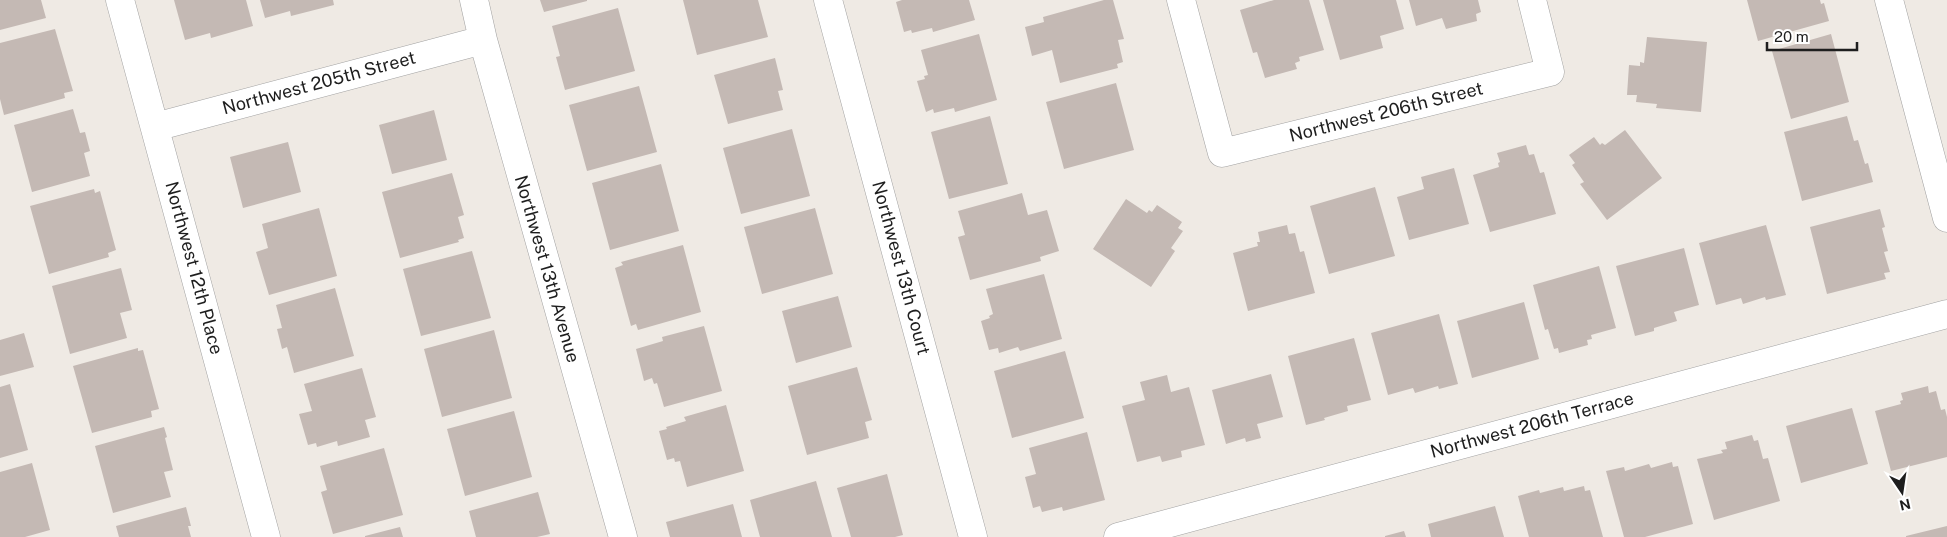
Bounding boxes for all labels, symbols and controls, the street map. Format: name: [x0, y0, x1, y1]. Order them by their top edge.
scale bar: [1767, 20, 1857, 52]
text: 20 m: [1774, 28, 1809, 45]
street label: Northwest 205th Street: [220, 47, 418, 118]
street label: Northwest 206th Street: [1287, 77, 1485, 146]
street label: Northwest 13th Avenue: [511, 173, 584, 365]
street label: Northwest 12th Place: [161, 179, 228, 357]
street label: Northwest 13th Court: [868, 179, 935, 357]
street label: Northwest 206th Terrace: [1428, 387, 1636, 462]
north arrow: [1877, 467, 1927, 517]
text: N: [1898, 496, 1912, 514]

